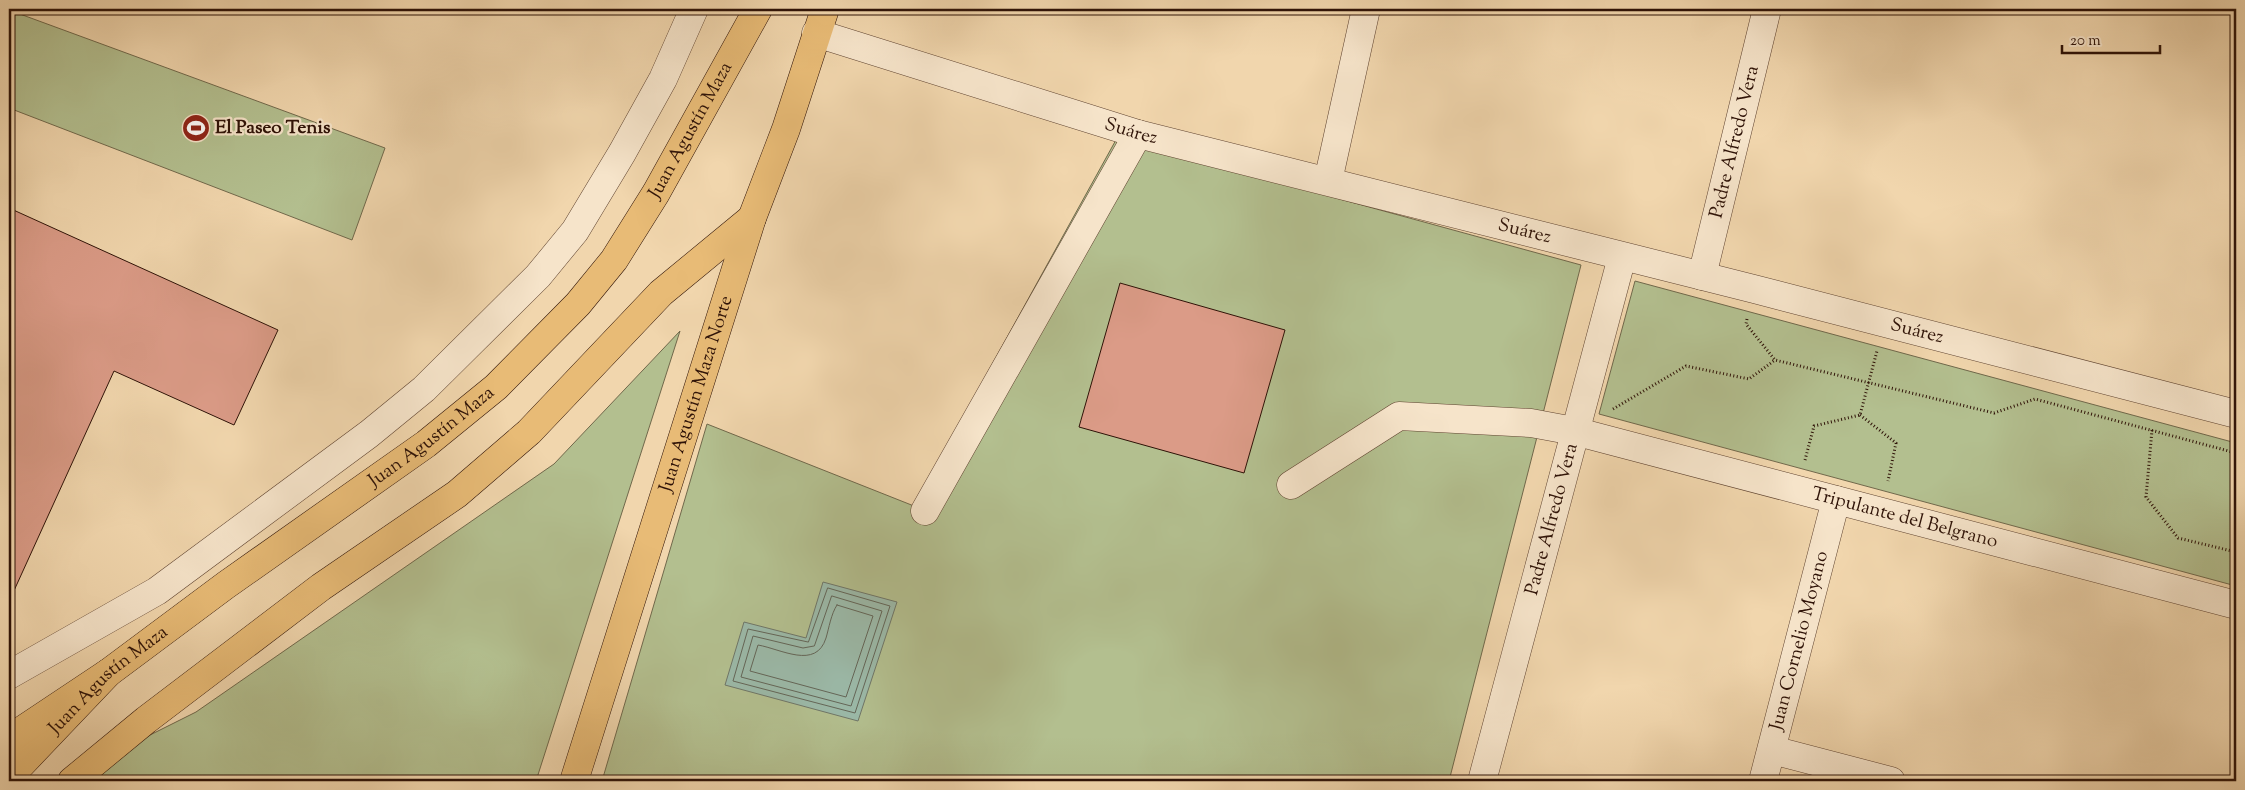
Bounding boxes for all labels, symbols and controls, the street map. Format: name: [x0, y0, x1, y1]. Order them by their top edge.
scale bar: [2062, 22, 2160, 54]
text: 20 m: [2070, 31, 2101, 52]
street label: Juan Agustín Maza: [642, 57, 740, 205]
street label: Padre Alfredo Vera: [1703, 63, 1766, 221]
street label: Suárez: [1101, 111, 1160, 152]
sports icon: El Paseo Tenis: [181, 113, 211, 143]
place label: El Paseo Tenis: [215, 115, 331, 142]
street label: Suárez: [1495, 212, 1554, 251]
street label: Juan Agustín Maza Norte: [652, 292, 740, 496]
street label: Suárez: [1887, 311, 1946, 351]
street label: Juan Agustín Maza: [362, 380, 501, 495]
street label: Padre Alfredo Vera: [1519, 440, 1585, 598]
street label: Tripulante del Belgrano: [1809, 481, 2001, 555]
street label: Juan Cornelio Moyano: [1763, 548, 1836, 734]
street label: Juan Agustín Maza: [42, 619, 174, 742]

